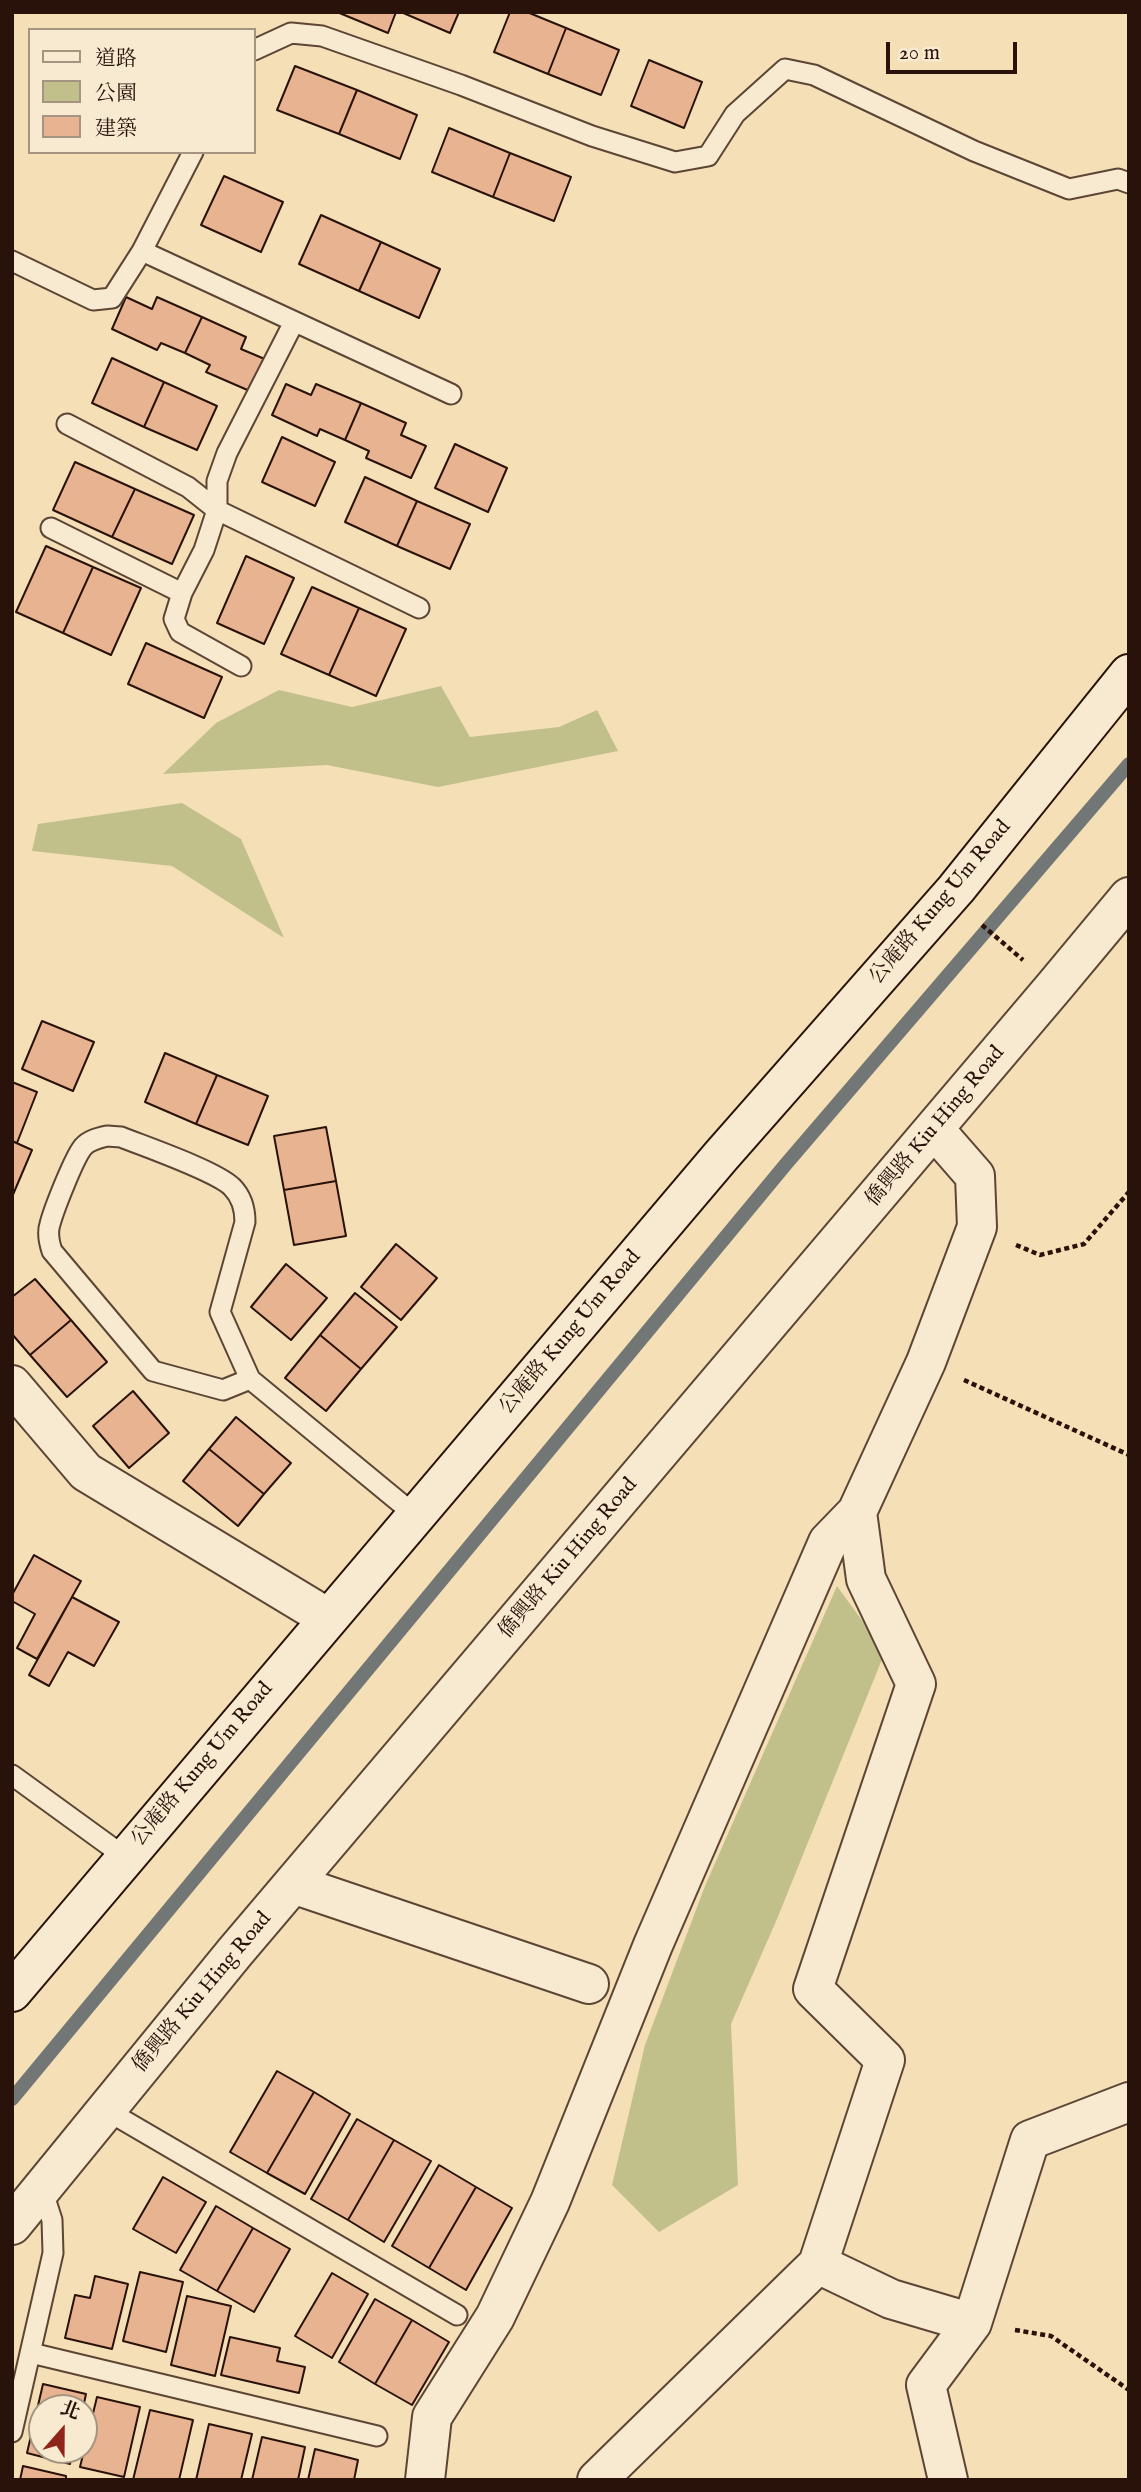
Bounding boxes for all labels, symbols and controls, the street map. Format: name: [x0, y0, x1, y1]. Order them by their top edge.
legend: [28, 28, 256, 154]
scale bar: [889, 28, 1020, 72]
text: 20 m: [899, 40, 940, 67]
text: 道路: [95, 46, 137, 73]
text: 公園: [95, 81, 137, 108]
text: 建築: [95, 116, 137, 143]
street label: 公庵路 Kung Um Road: [865, 816, 1017, 990]
street label: 僑興路 Kiu Hing Road: [861, 1042, 1011, 1212]
street label: 公庵路 Kung Um Road: [495, 1246, 647, 1420]
street label: 僑興路 Kiu Hing Road: [494, 1474, 644, 1644]
street label: 公庵路 Kung Um Road: [127, 1678, 279, 1852]
street label: 僑興路 Kiu Hing Road: [128, 1908, 278, 2078]
north arrow: [28, 2394, 98, 2464]
text: 北: [57, 2397, 83, 2426]

